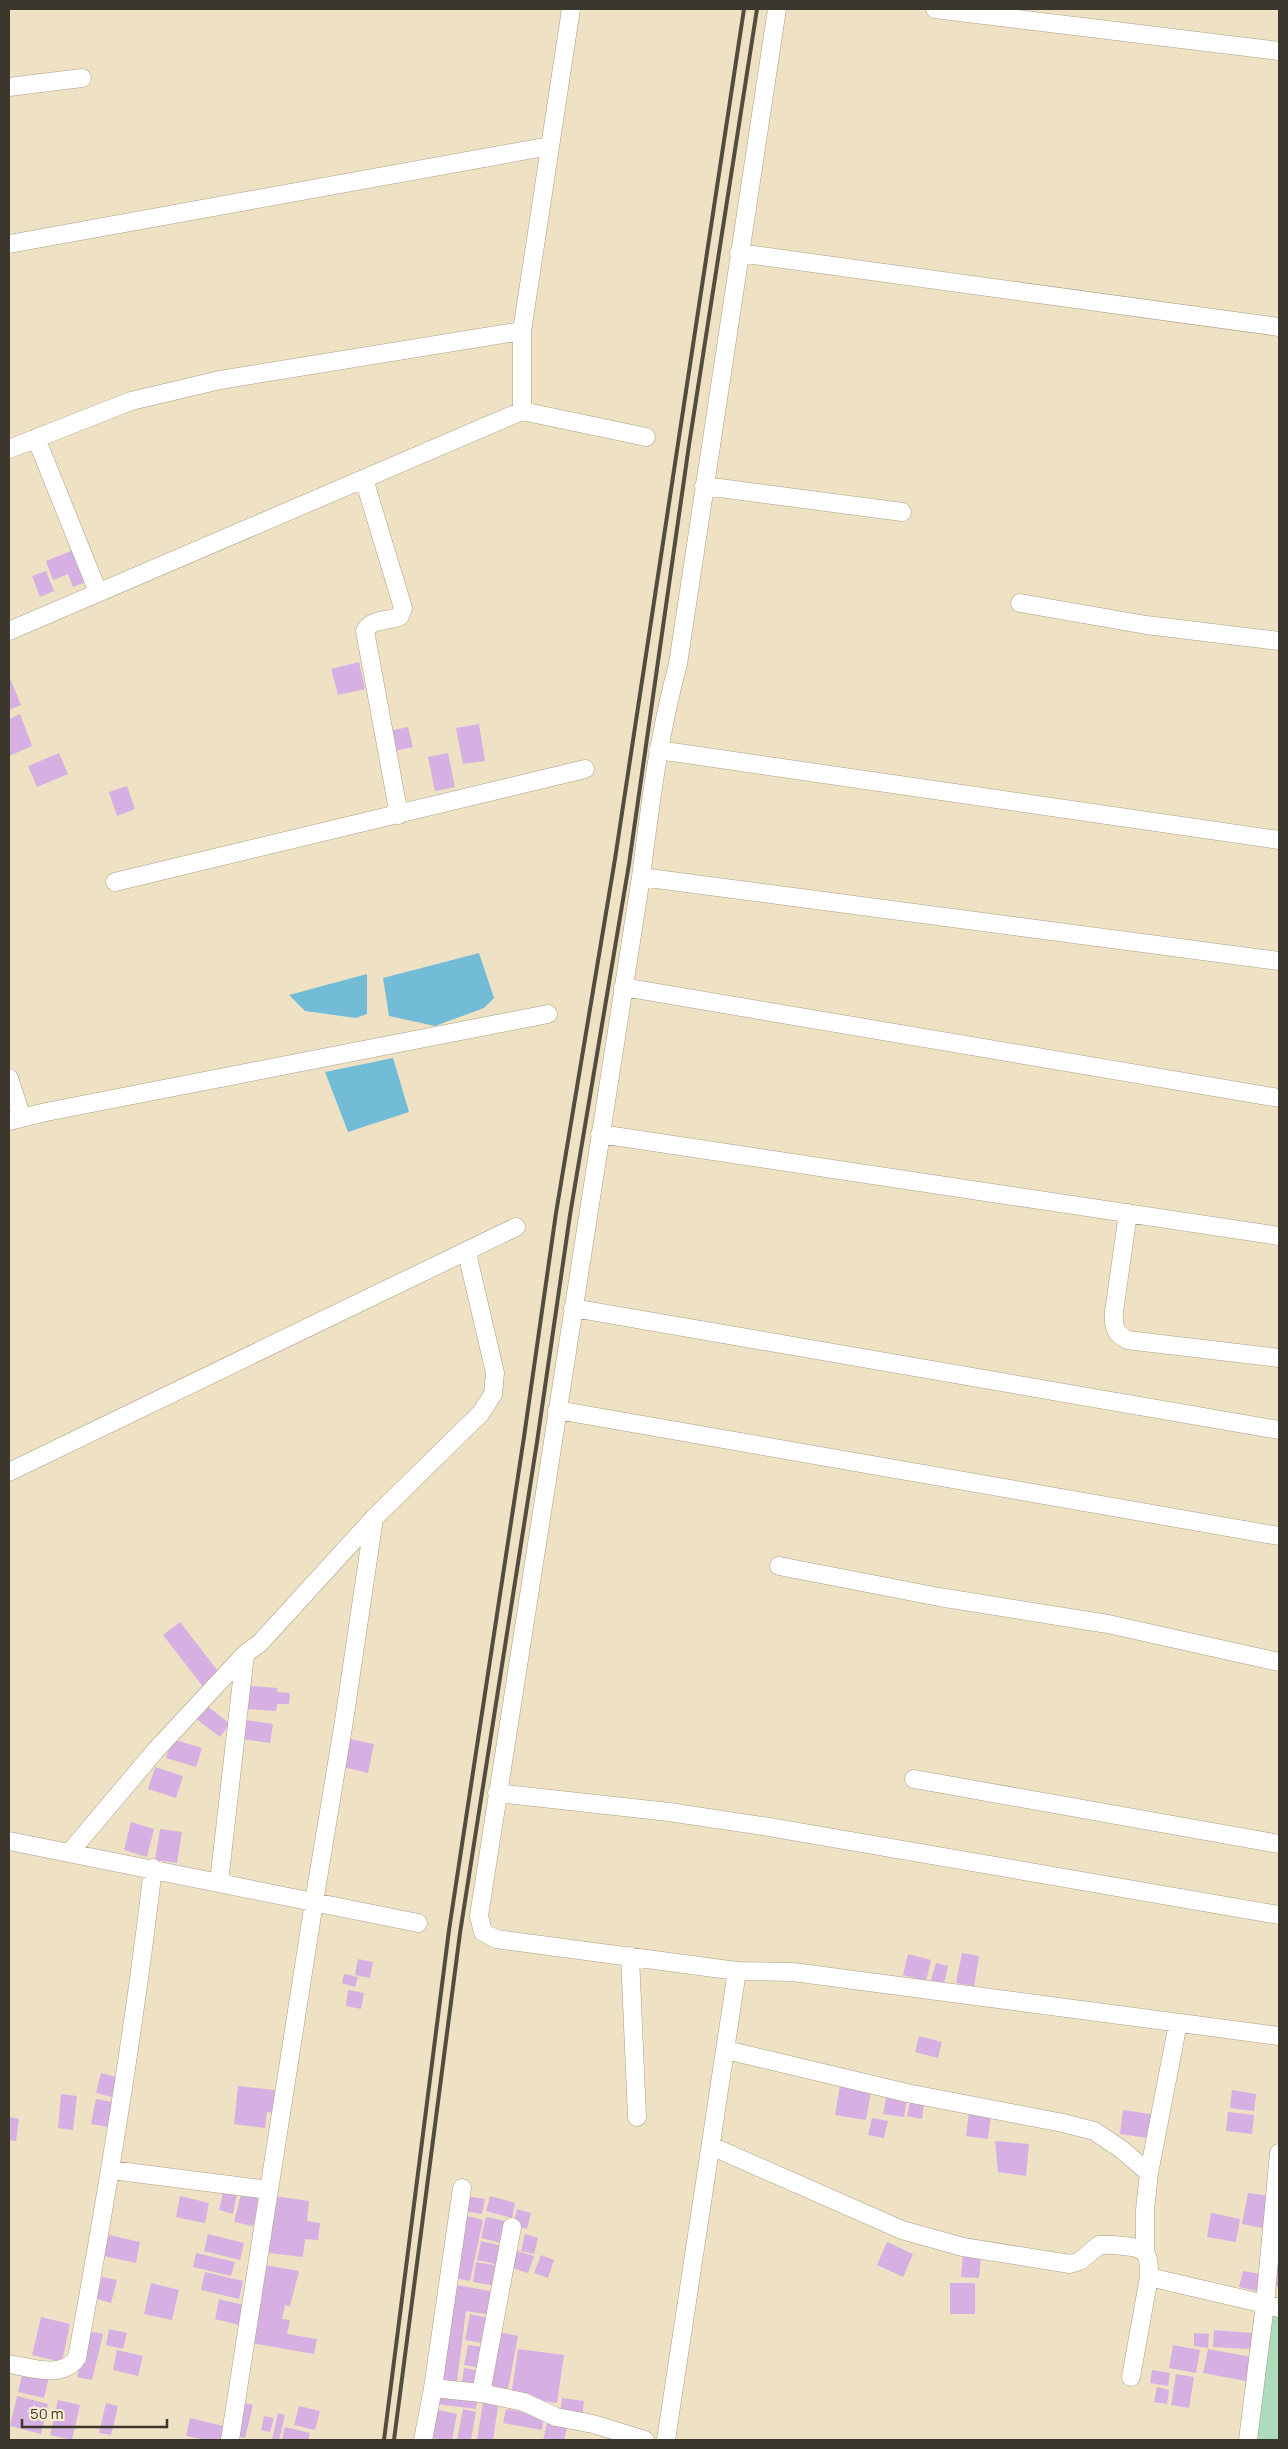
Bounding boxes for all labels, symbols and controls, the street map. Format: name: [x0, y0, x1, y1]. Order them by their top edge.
scale bar: [22, 2396, 168, 2428]
text: 50 m: [30, 2403, 64, 2424]

